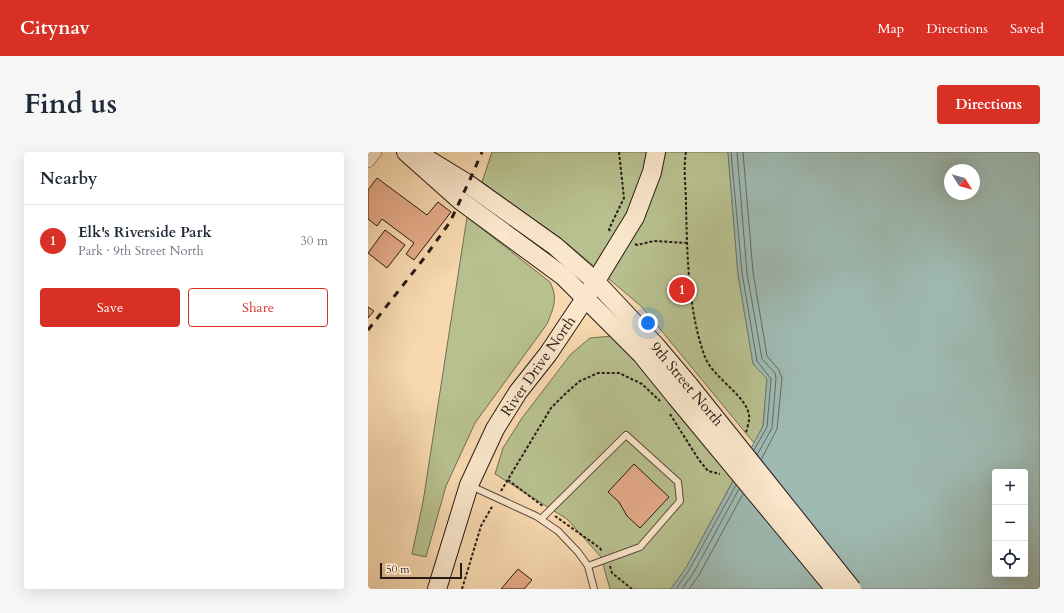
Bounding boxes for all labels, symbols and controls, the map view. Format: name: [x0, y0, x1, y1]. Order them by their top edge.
text: Citynav: [20, 15, 90, 41]
text: Map: [878, 19, 904, 38]
text: Directions: [926, 19, 988, 38]
text: Saved: [1010, 19, 1044, 38]
text: Find us: [24, 85, 117, 123]
button: Directions: [937, 85, 1040, 124]
north arrow: [944, 164, 980, 200]
text: Nearby: [40, 167, 97, 190]
text: Elk's Riverside Park: [78, 222, 212, 242]
text: 1: [50, 232, 56, 250]
text: 30 m: [300, 232, 328, 250]
text: Park · 9th Street North: [78, 242, 204, 260]
pin: 1: [669, 275, 695, 305]
button: Save: [40, 288, 180, 327]
button: Share: [188, 288, 328, 327]
street label: River Drive North: [496, 311, 581, 420]
your location: [638, 313, 658, 333]
street label: 9th Street North: [646, 338, 729, 431]
map controls: [992, 469, 1028, 577]
button: +: [992, 469, 1028, 505]
button: −: [992, 505, 1028, 541]
button: locate: [992, 541, 1028, 577]
scale bar: [380, 561, 462, 580]
text: 50 m: [386, 562, 410, 577]

